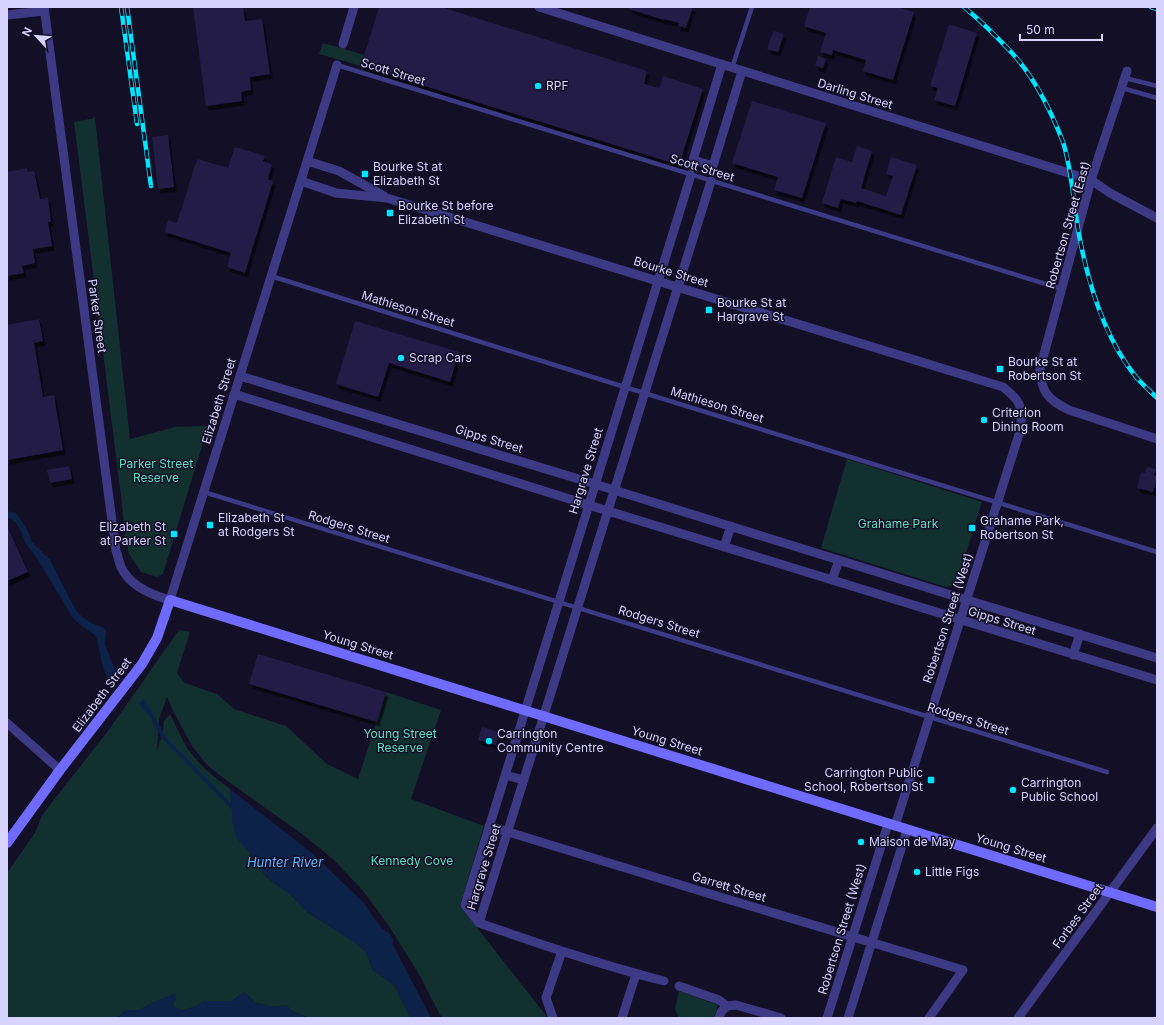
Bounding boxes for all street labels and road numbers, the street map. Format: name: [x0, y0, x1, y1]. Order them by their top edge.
street label: Scott Street: [359, 55, 427, 88]
street label: Darling Street: [816, 75, 895, 112]
street label: Scott Street: [668, 151, 736, 184]
street label: Robertson Street (East): [1042, 159, 1093, 290]
street label: Bourke Street: [632, 253, 710, 290]
street label: Parker Street: [85, 278, 110, 354]
street label: Mathieson Street: [360, 287, 456, 330]
street label: Elizabeth Street: [198, 356, 239, 446]
street label: Mathieson Street: [669, 383, 765, 426]
street label: Gipps Street: [453, 421, 525, 456]
street label: Hargrave Street: [565, 426, 606, 516]
street label: Rodgers Street: [307, 507, 392, 546]
street label: Robertson Street (West): [919, 551, 976, 685]
street label: Rodgers Street: [617, 602, 702, 641]
street label: Gipps Street: [966, 603, 1038, 638]
street label: Young Street: [321, 627, 395, 662]
street label: Elizabeth Street: [69, 655, 134, 735]
street label: Rodgers Street: [926, 699, 1011, 738]
street label: Young Street: [630, 723, 704, 758]
street label: Hargrave Street: [463, 822, 504, 912]
street label: Young Street: [974, 830, 1048, 865]
street label: Robertson Street (West): [814, 862, 869, 996]
street label: Garrett Street: [690, 868, 768, 905]
street label: Forbes Street: [1049, 880, 1106, 951]

